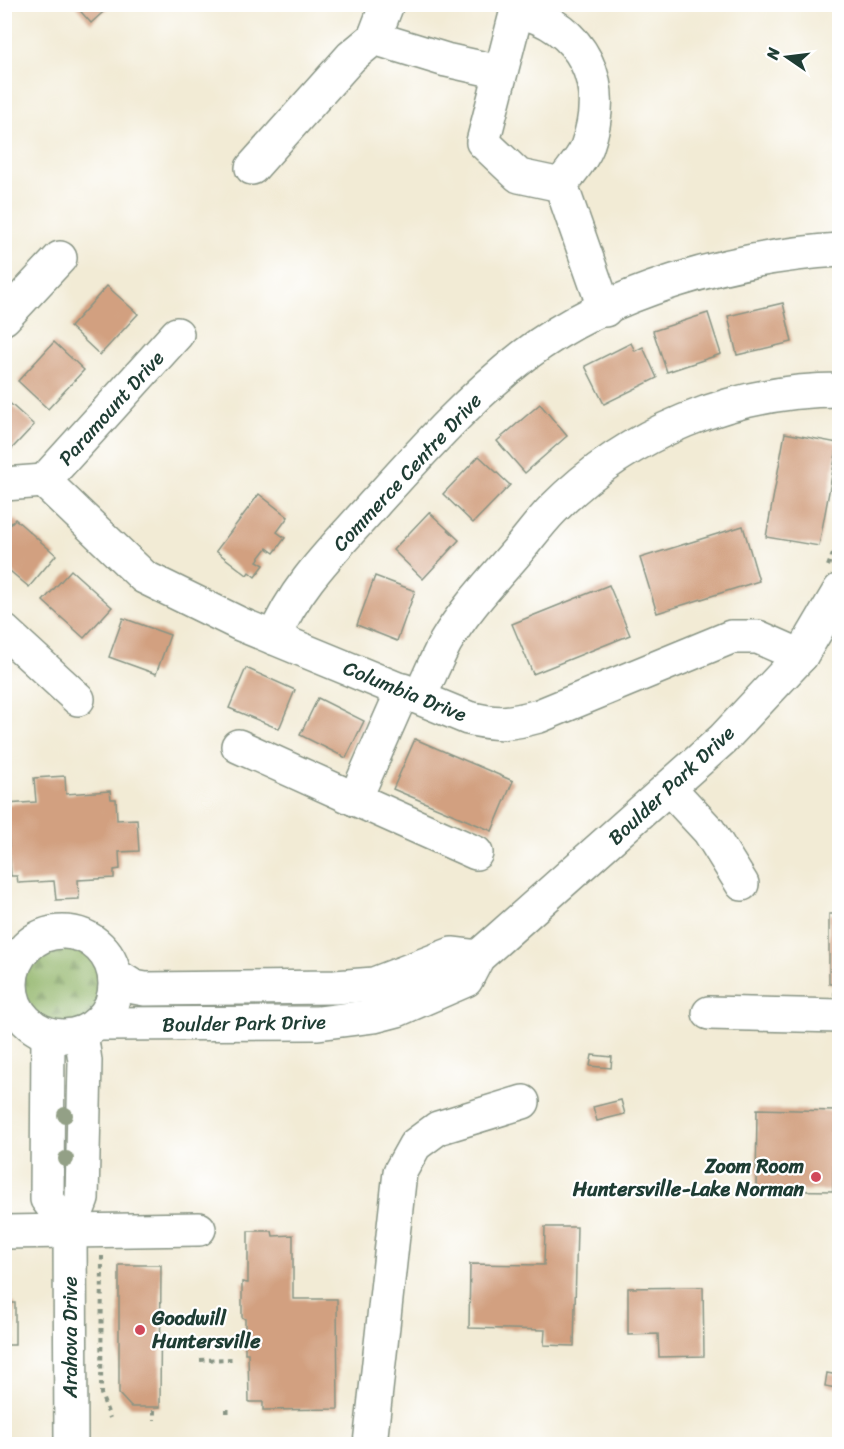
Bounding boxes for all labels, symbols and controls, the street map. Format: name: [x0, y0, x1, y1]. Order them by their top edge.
north arrow: [757, 27, 817, 87]
text: N: [757, 44, 789, 63]
street label: Paramount Drive: [50, 342, 173, 474]
street label: Commerce Centre Drive: [324, 385, 491, 560]
street label: Columbia Drive: [338, 651, 472, 732]
street label: Boulder Park Drive: [600, 717, 743, 854]
street label: Boulder Park Drive: [162, 1005, 326, 1042]
place label: Zoom Room Huntersville-Lake Norman: [572, 1149, 804, 1207]
marker: Zoom Room Huntersville-Lake Norman: [809, 1170, 823, 1184]
street label: Arahova Drive: [53, 1276, 88, 1399]
place label: Goodwill Huntersville: [151, 1301, 261, 1359]
marker: Goodwill Huntersville: [133, 1323, 147, 1337]

